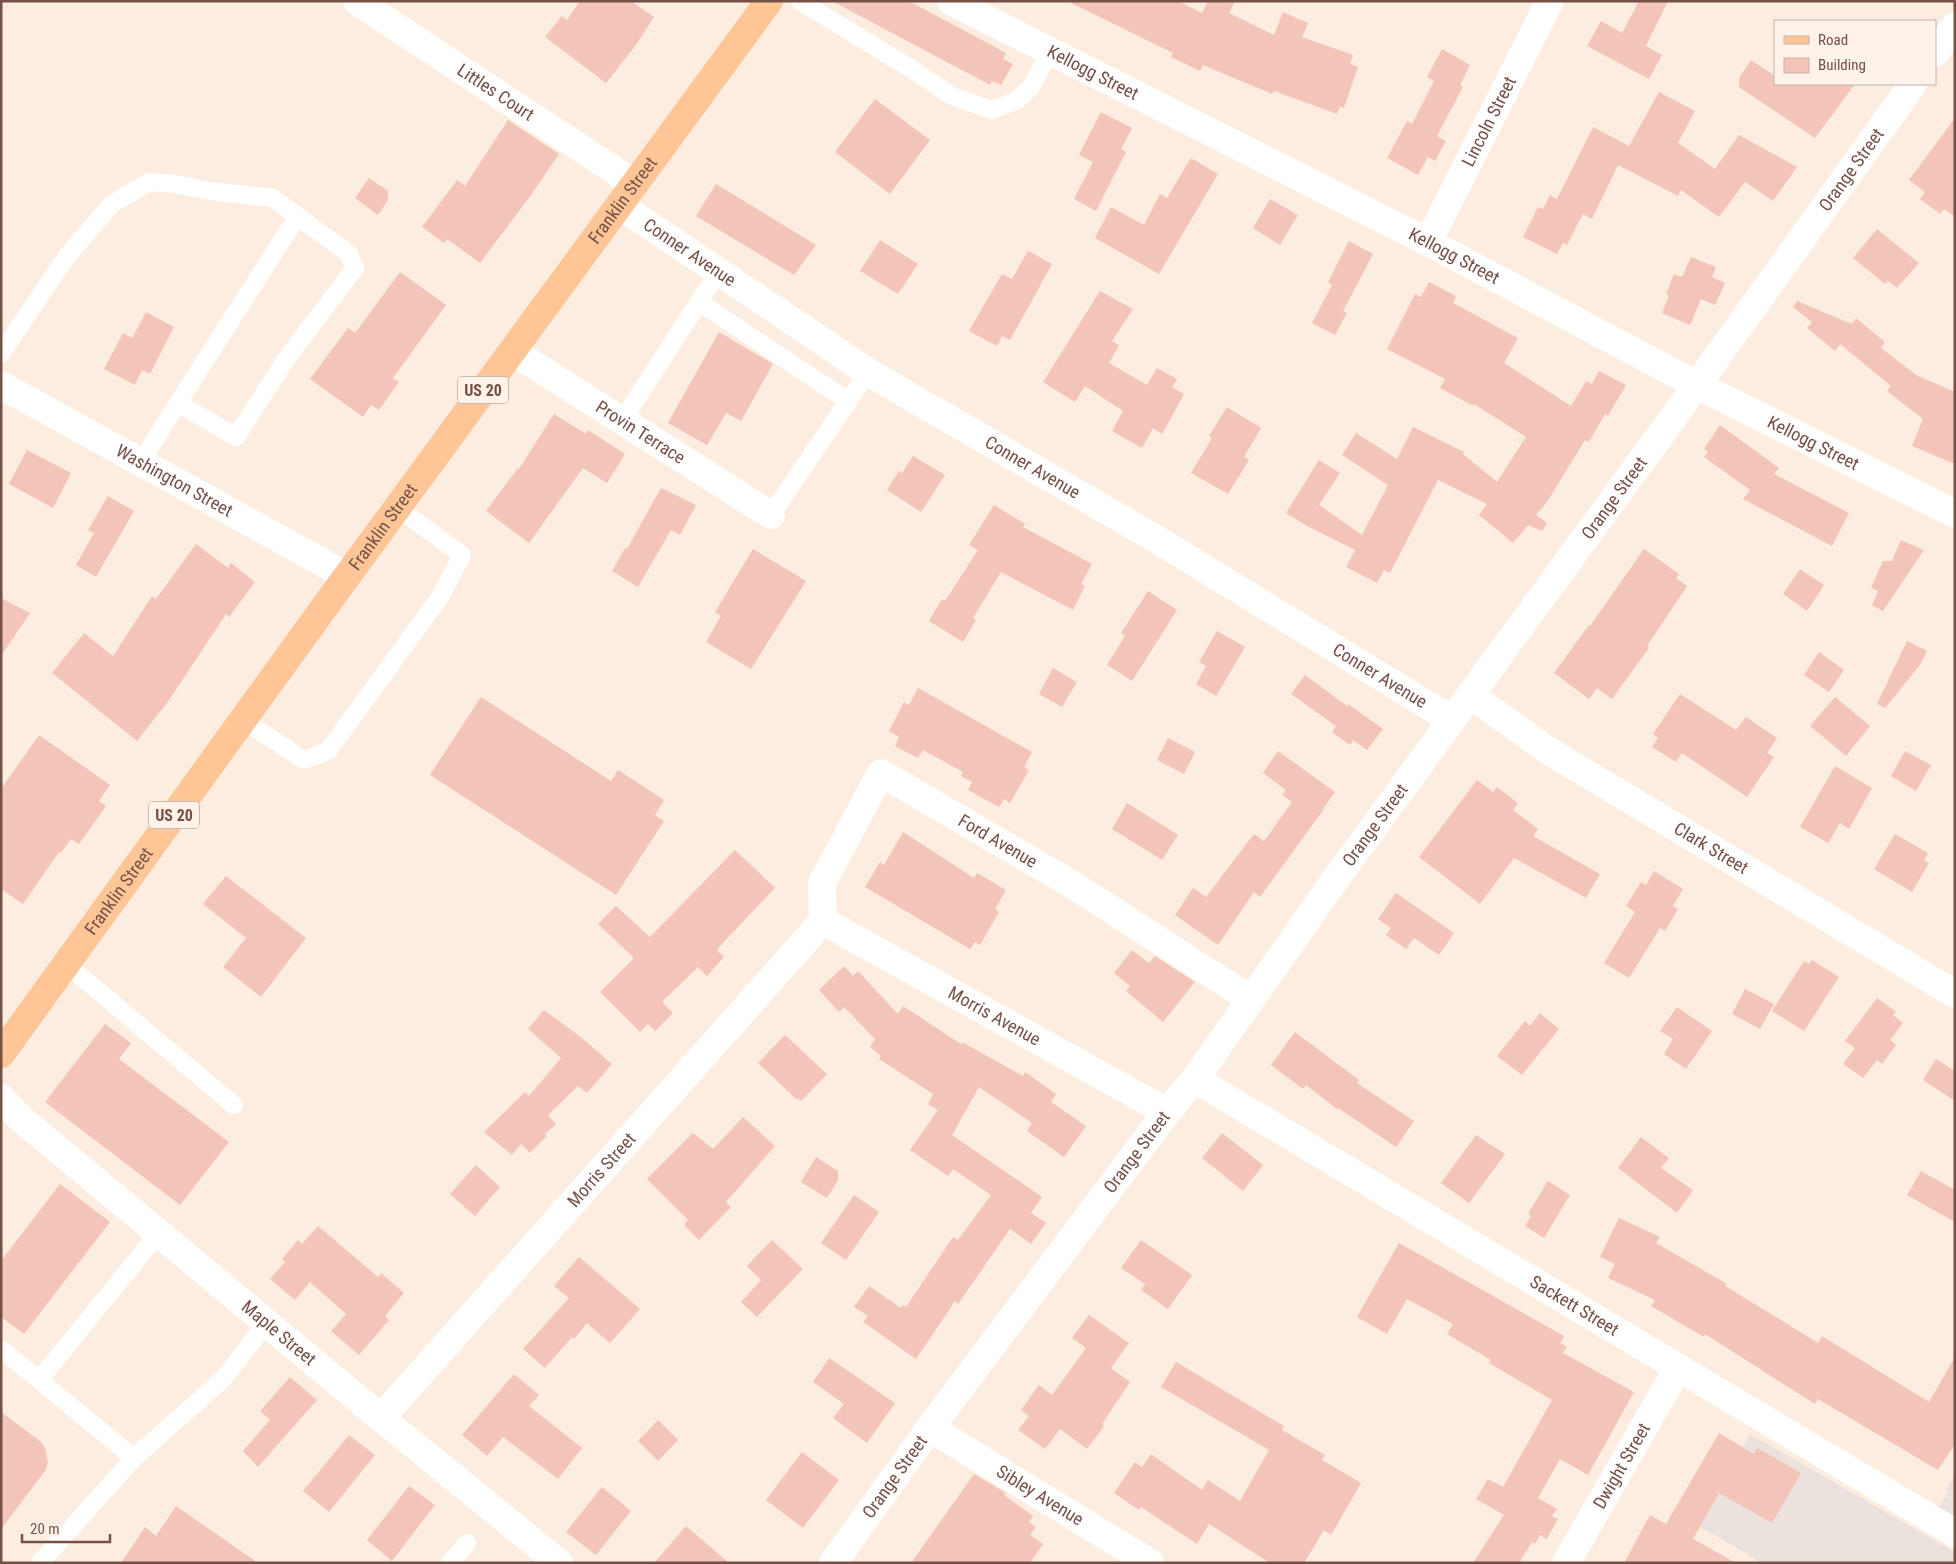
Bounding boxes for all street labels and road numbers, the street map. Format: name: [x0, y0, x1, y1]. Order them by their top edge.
street label: Kellogg Street: [1044, 40, 1142, 104]
street label: Littles Court: [454, 59, 538, 125]
street label: Lincoln Street: [1457, 73, 1520, 170]
street label: Orange Street: [1814, 124, 1888, 215]
street label: Franklin Street: [584, 153, 661, 248]
street label: Conner Avenue: [640, 214, 740, 290]
street label: Kellogg Street: [1405, 223, 1503, 288]
road number: US 20: [458, 376, 508, 404]
street label: Provin Terrace: [592, 396, 689, 468]
street label: Kellogg Street: [1764, 411, 1863, 474]
street label: Conner Avenue: [981, 431, 1084, 503]
street label: Washington Street: [113, 440, 237, 521]
street label: Orange Street: [1577, 452, 1651, 543]
street label: Franklin Street: [344, 479, 421, 574]
street label: Conner Avenue: [1329, 639, 1431, 712]
street label: Orange Street: [1338, 779, 1412, 870]
road number: US 20: [149, 802, 199, 828]
street label: Ford Avenue: [955, 809, 1041, 872]
street label: Clark Street: [1670, 817, 1752, 878]
street label: Franklin Street: [80, 843, 157, 939]
street label: Morris Avenue: [945, 982, 1044, 1050]
street label: Orange Street: [1099, 1107, 1174, 1197]
street label: Morris Street: [563, 1128, 640, 1211]
street label: Sackett Street: [1527, 1271, 1623, 1340]
street label: Maple Street: [238, 1296, 320, 1369]
street label: Dwight Street: [1588, 1419, 1654, 1512]
street label: Orange Street: [858, 1431, 931, 1522]
street label: Sibley Avenue: [993, 1460, 1088, 1530]

